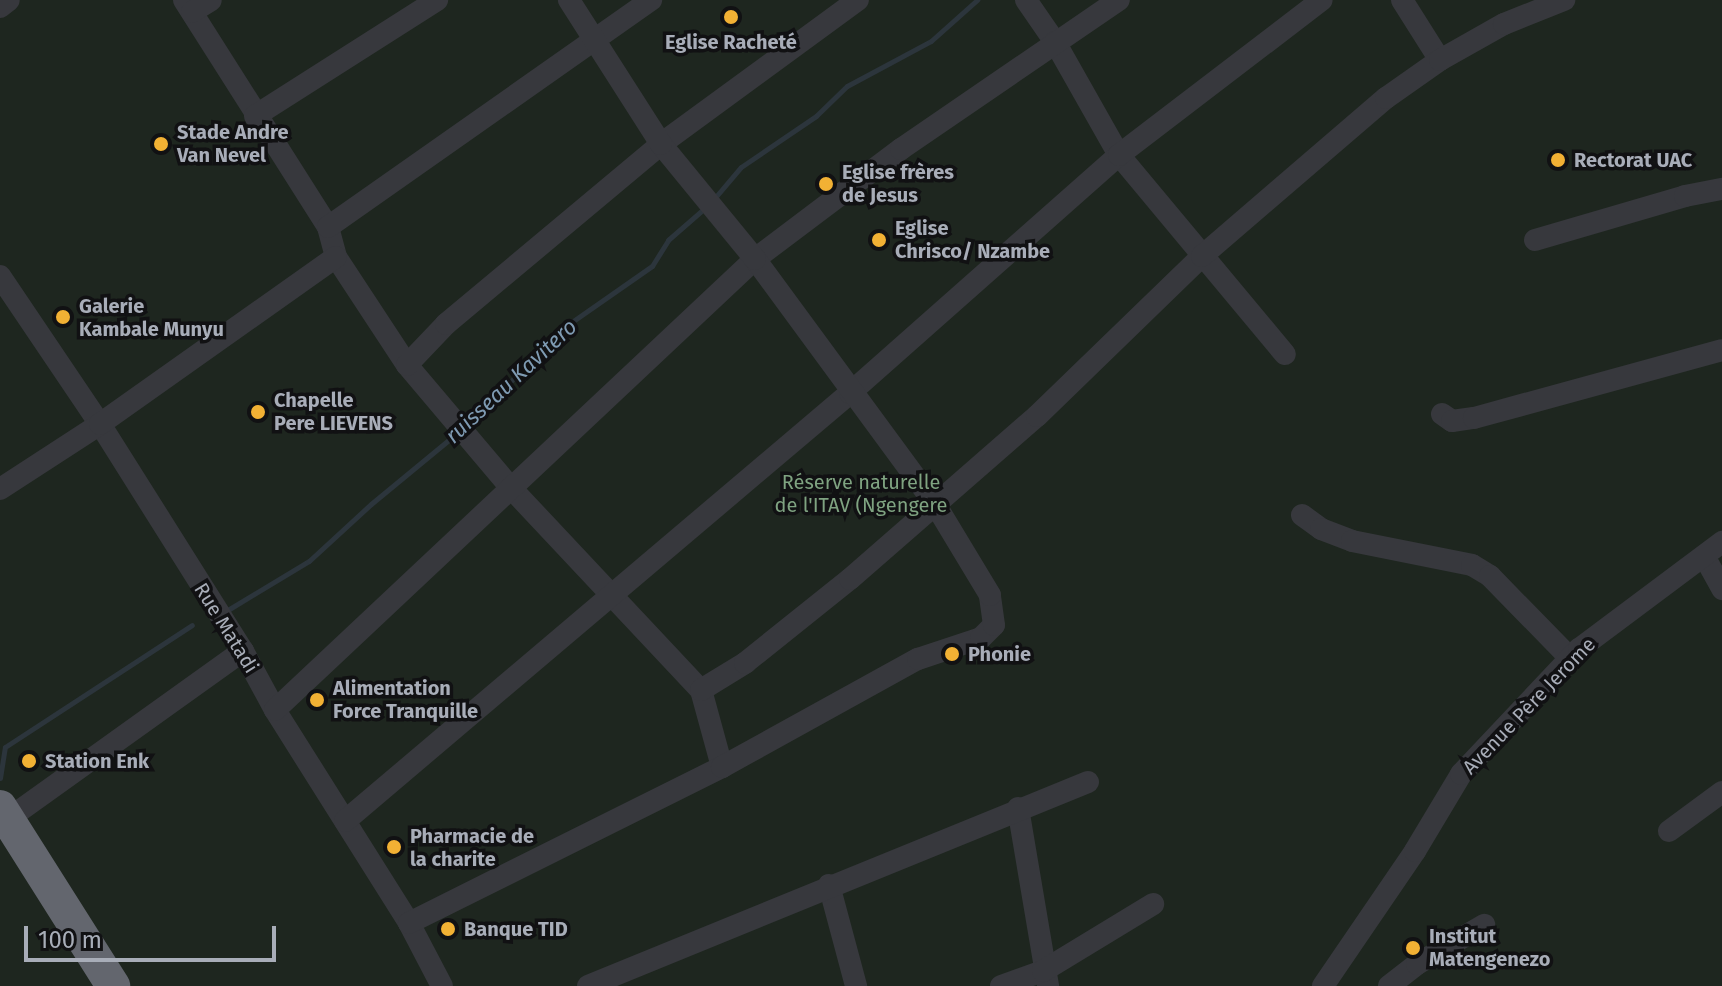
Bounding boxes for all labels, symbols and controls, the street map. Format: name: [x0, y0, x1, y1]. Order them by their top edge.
marker: Eglise Racheté: [722, 8, 740, 26]
place label: Eglise Racheté: [665, 30, 797, 54]
place label: Stade Andre Van Nevel: [177, 120, 288, 167]
marker: Stade Andre Van Nevel: [152, 135, 170, 153]
place label: Rectorat UAC: [1574, 148, 1692, 172]
marker: Rectorat UAC: [1549, 151, 1567, 169]
place label: Eglise frères de Jesus: [842, 160, 954, 207]
marker: Eglise frères de Jesus: [817, 175, 835, 193]
place label: Eglise Chrisco/ Nzambe: [895, 216, 1050, 263]
marker: Eglise Chrisco/ Nzambe: [870, 231, 888, 249]
place label: Galerie Kambale Munyu: [79, 294, 224, 341]
marker: Galerie Kambale Munyu: [54, 308, 72, 326]
water label: ruisseau Kavitero: [440, 313, 582, 449]
place label: Chapelle Pere LIEVENS: [274, 388, 393, 435]
marker: Chapelle Pere LIEVENS: [249, 403, 267, 421]
park label: Réserve naturelle de l'ITAV (Ngengere: [775, 470, 947, 517]
street label: Rue Matadi: [189, 578, 263, 678]
street label: Avenue Père Jerome: [1458, 633, 1600, 779]
place label: Phonie: [968, 642, 1031, 666]
marker: Phonie: [943, 645, 961, 663]
place label: Alimentation Force Tranquille: [333, 676, 478, 723]
marker: Alimentation Force Tranquille: [308, 691, 326, 709]
place label: Station Enk: [45, 749, 149, 773]
marker: Station Enk: [20, 752, 38, 770]
place label: Pharmacie de la charite: [410, 824, 534, 871]
marker: Pharmacie de la charite: [385, 838, 403, 856]
scale bar: [28, 910, 280, 960]
place label: Banque TID: [464, 917, 568, 941]
marker: Banque TID: [439, 920, 457, 938]
place label: Institut Matengenezo: [1429, 924, 1550, 971]
text: 100 m: [38, 926, 102, 954]
marker: Institut Matengenezo: [1404, 939, 1422, 957]

